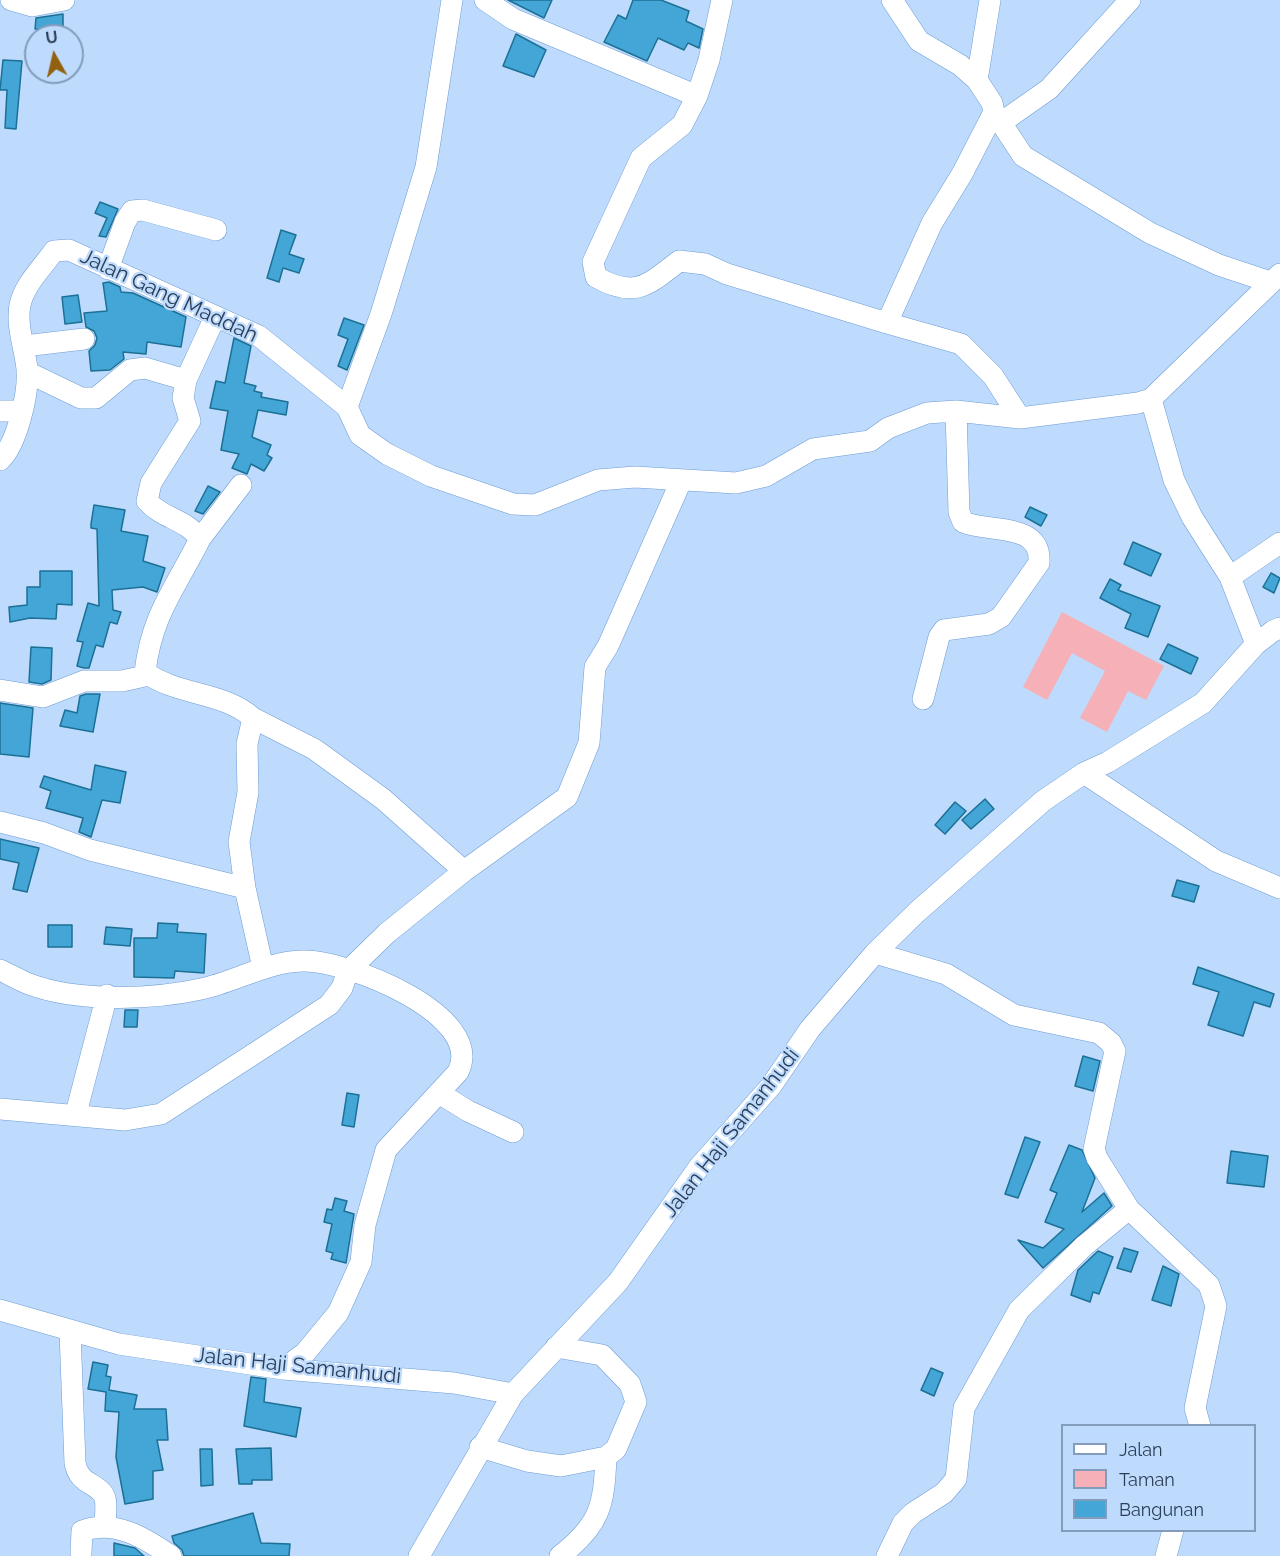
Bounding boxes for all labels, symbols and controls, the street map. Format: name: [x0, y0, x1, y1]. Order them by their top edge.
north arrow: [24, 24, 84, 84]
text: U: [44, 27, 59, 48]
street label: Jalan Gang Maddah: [76, 244, 262, 348]
street label: Jalan Haji Samanhudi: [657, 1044, 805, 1222]
street label: Jalan Haji Samanhudi: [194, 1343, 402, 1389]
legend: [1061, 1424, 1256, 1532]
text: Jalan: [1119, 1439, 1163, 1460]
text: Taman: [1119, 1469, 1175, 1490]
text: Bangunan: [1119, 1499, 1204, 1520]

